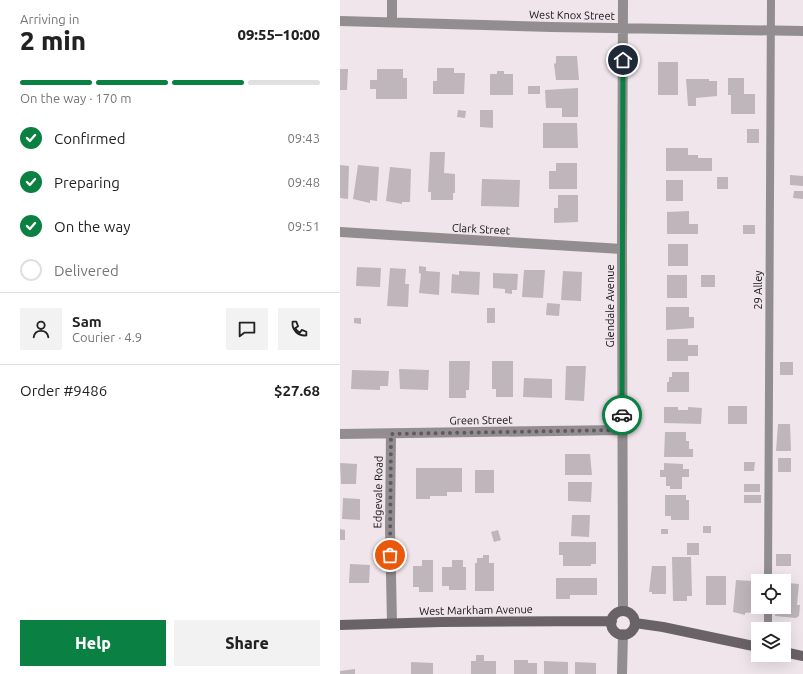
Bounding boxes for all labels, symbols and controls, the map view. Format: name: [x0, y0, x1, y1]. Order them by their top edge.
street label: West Knox Street: [529, 8, 616, 22]
text: Arriving in: [20, 12, 79, 26]
text: 2 min: [20, 26, 86, 55]
text: 09:55–10:00: [237, 26, 320, 43]
pin: [606, 43, 640, 77]
icon: home: [612, 49, 634, 71]
text: On the way · 170 m: [20, 91, 132, 105]
icon: check: [20, 127, 42, 149]
text: Confirmed: [54, 130, 126, 147]
text: 09:43: [287, 131, 320, 145]
icon: check: [20, 171, 42, 193]
text: Preparing: [54, 174, 120, 191]
text: 09:48: [287, 175, 320, 189]
icon: check: [20, 215, 42, 237]
text: On the way: [54, 218, 130, 235]
text: 09:51: [287, 219, 320, 233]
street label: Clark Street: [452, 221, 511, 237]
text: Delivered: [54, 262, 119, 279]
street label: Glendale Avenue: [604, 264, 616, 348]
street label: 29 Alley: [752, 270, 764, 310]
button: person: [20, 308, 62, 350]
button: chat: [226, 308, 268, 350]
button: phone: [278, 308, 320, 350]
text: Sam: [72, 313, 102, 330]
text: Courier · 4.9: [72, 330, 142, 344]
text: Order #9486: [20, 382, 107, 399]
text: $27.68: [274, 382, 320, 399]
courier: [602, 395, 642, 435]
icon: car: [611, 404, 633, 426]
street label: Green Street: [449, 413, 513, 427]
street label: Edgevale Road: [371, 456, 385, 528]
pin: [373, 538, 407, 572]
icon: bag: [379, 544, 401, 566]
map controls: [751, 574, 791, 662]
button: locate: [751, 574, 791, 614]
street label: West Markham Avenue: [419, 603, 533, 617]
button: Help: [20, 620, 166, 666]
button: Share: [174, 620, 320, 666]
button: layers: [751, 622, 791, 662]

